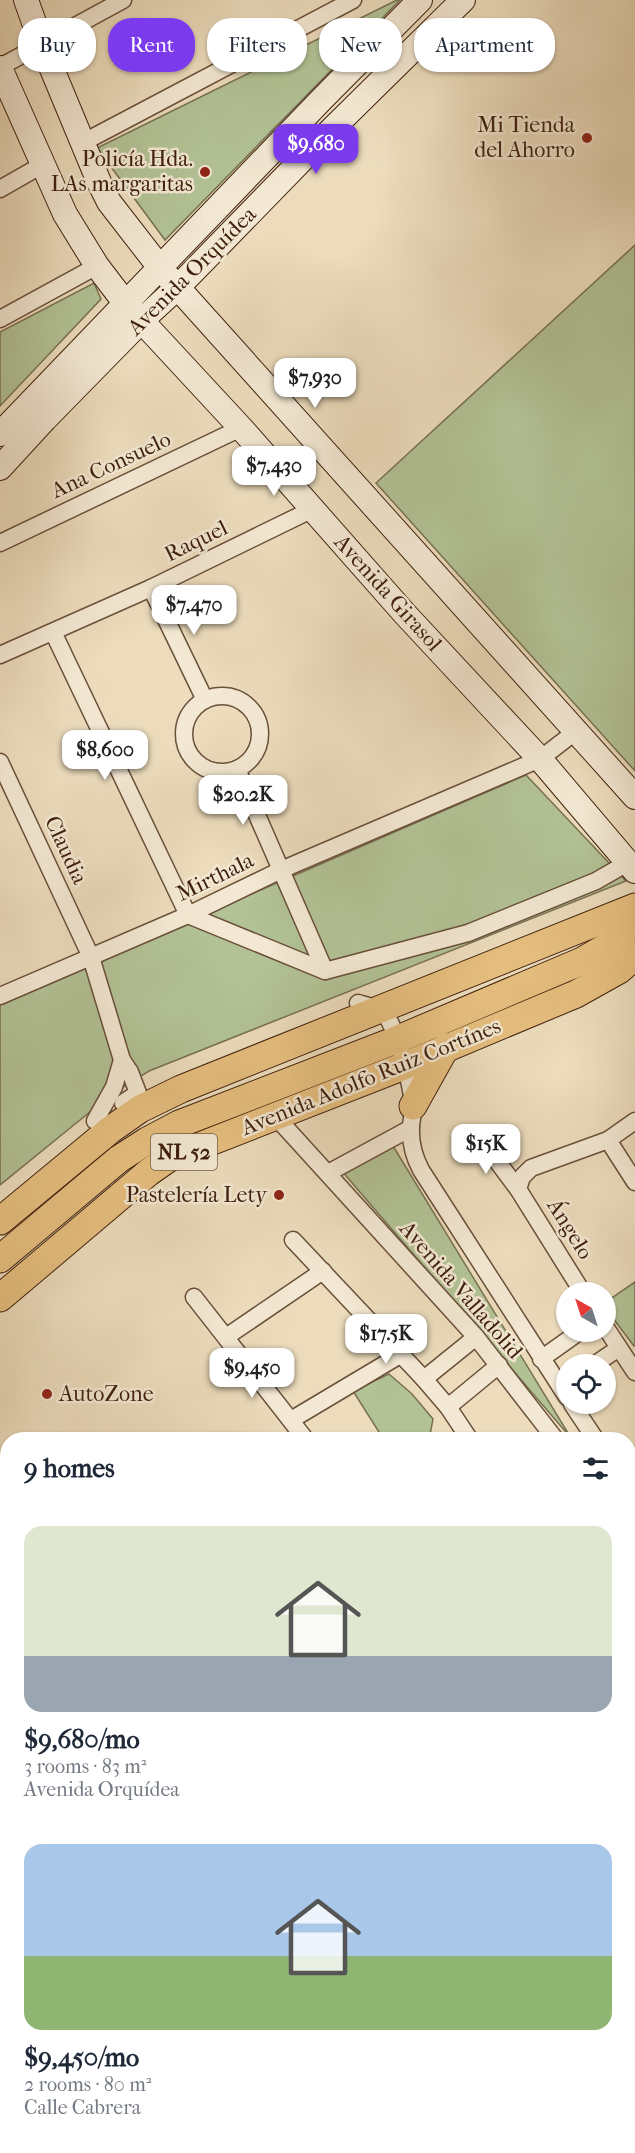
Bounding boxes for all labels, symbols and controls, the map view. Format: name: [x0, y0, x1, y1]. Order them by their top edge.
chip: Buy: [18, 18, 96, 72]
chip: Rent: [108, 18, 195, 72]
chip: Filters: [207, 18, 307, 72]
chip: New: [319, 18, 402, 72]
chip: Apartment: [414, 18, 555, 72]
place label: Mi Tienda del Ahorro: [474, 112, 576, 163]
pin: $9,680: [267, 124, 365, 175]
marker: Mi Tienda del Ahorro: [580, 131, 594, 145]
text: $9,680: [287, 132, 345, 155]
place label: Policía Hda. LAs margaritas: [51, 146, 193, 197]
marker: Policía Hda. LAs margaritas: [198, 165, 212, 179]
street label: Avenida Orquídea: [122, 201, 262, 341]
pin: $7,930: [266, 358, 364, 409]
text: $7,930: [288, 366, 342, 389]
street label: Ana Consuelo: [46, 426, 175, 504]
pin: $7,430: [225, 446, 323, 497]
text: $7,430: [246, 454, 302, 477]
street label: Raquel: [160, 515, 232, 567]
street label: Avenida Girasol: [328, 529, 447, 657]
pin: $7,470: [145, 585, 243, 636]
text: $7,470: [166, 593, 222, 616]
pin: $8,600: [56, 730, 154, 781]
text: $8,600: [76, 738, 134, 761]
pin: $20.2K: [194, 775, 292, 826]
text: $20.2K: [213, 783, 274, 806]
street label: Claudia: [39, 812, 93, 889]
street label: Mirthala: [172, 847, 259, 907]
street label: Avenida Adolfo Ruiz Cortínes: [237, 1013, 505, 1141]
pin: $15K: [450, 1124, 522, 1175]
text: $15K: [465, 1132, 507, 1155]
road number: NL 52: [151, 1134, 217, 1170]
place label: Pastelería Lety: [126, 1182, 268, 1208]
marker: Pastelería Lety: [272, 1188, 286, 1202]
street label: Ángelo: [541, 1192, 600, 1264]
street label: Avenida Valladolid: [393, 1215, 529, 1365]
north arrow: [556, 1282, 616, 1342]
map controls: [556, 1282, 616, 1414]
pin: $17.5K: [337, 1314, 435, 1365]
text: $17.5K: [359, 1322, 413, 1345]
pin: $9,450: [203, 1348, 301, 1399]
button: locate: [556, 1354, 616, 1414]
text: $9,450: [223, 1356, 281, 1379]
place label: AutoZone: [58, 1381, 154, 1407]
marker: AutoZone: [40, 1387, 54, 1401]
icon: filters: [579, 1452, 612, 1485]
text: 9 homes: [24, 1453, 115, 1484]
icon: home: [264, 1565, 372, 1673]
text: $9,680/mo: [24, 1724, 140, 1755]
text: 3 rooms · 83 m²: [24, 1755, 147, 1778]
text: Avenida Orquídea: [24, 1778, 180, 1801]
icon: home: [264, 1883, 372, 1991]
text: $9,450/mo: [24, 2042, 139, 2073]
text: 2 rooms · 80 m²: [24, 2073, 151, 2096]
text: Calle Cabrera: [24, 2096, 141, 2119]

